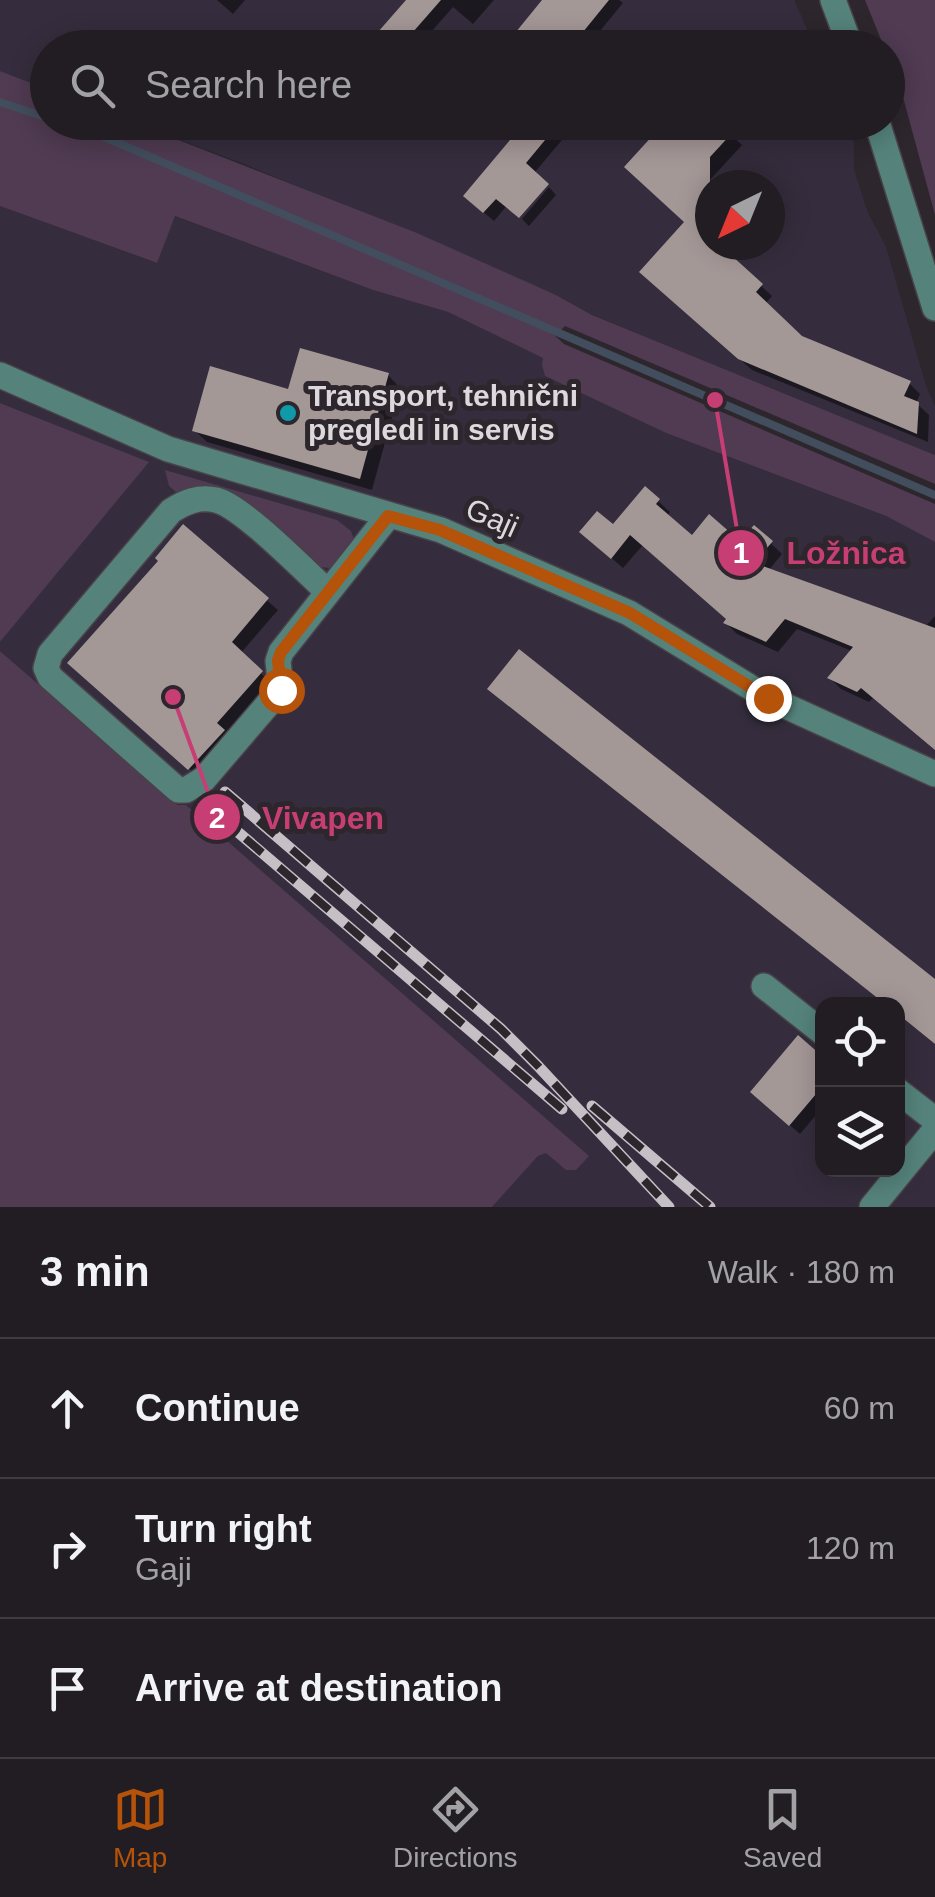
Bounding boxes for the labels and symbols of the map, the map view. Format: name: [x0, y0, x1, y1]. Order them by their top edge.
north arrow: [695, 170, 785, 260]
place label: Transport, tehnični pregledi in servis: [308, 379, 578, 446]
marker: Transport, tehnični pregledi in servis: [277, 402, 299, 424]
street label: Gaji: [461, 492, 523, 543]
callout: Ložnica: [716, 522, 926, 584]
text: Ložnica: [786, 535, 906, 571]
text: 1: [733, 536, 749, 569]
route start: [259, 668, 305, 714]
route end: [746, 676, 792, 722]
callout: Vivapen: [192, 786, 404, 848]
text: Vivapen: [262, 800, 384, 836]
text: 2: [209, 801, 225, 834]

